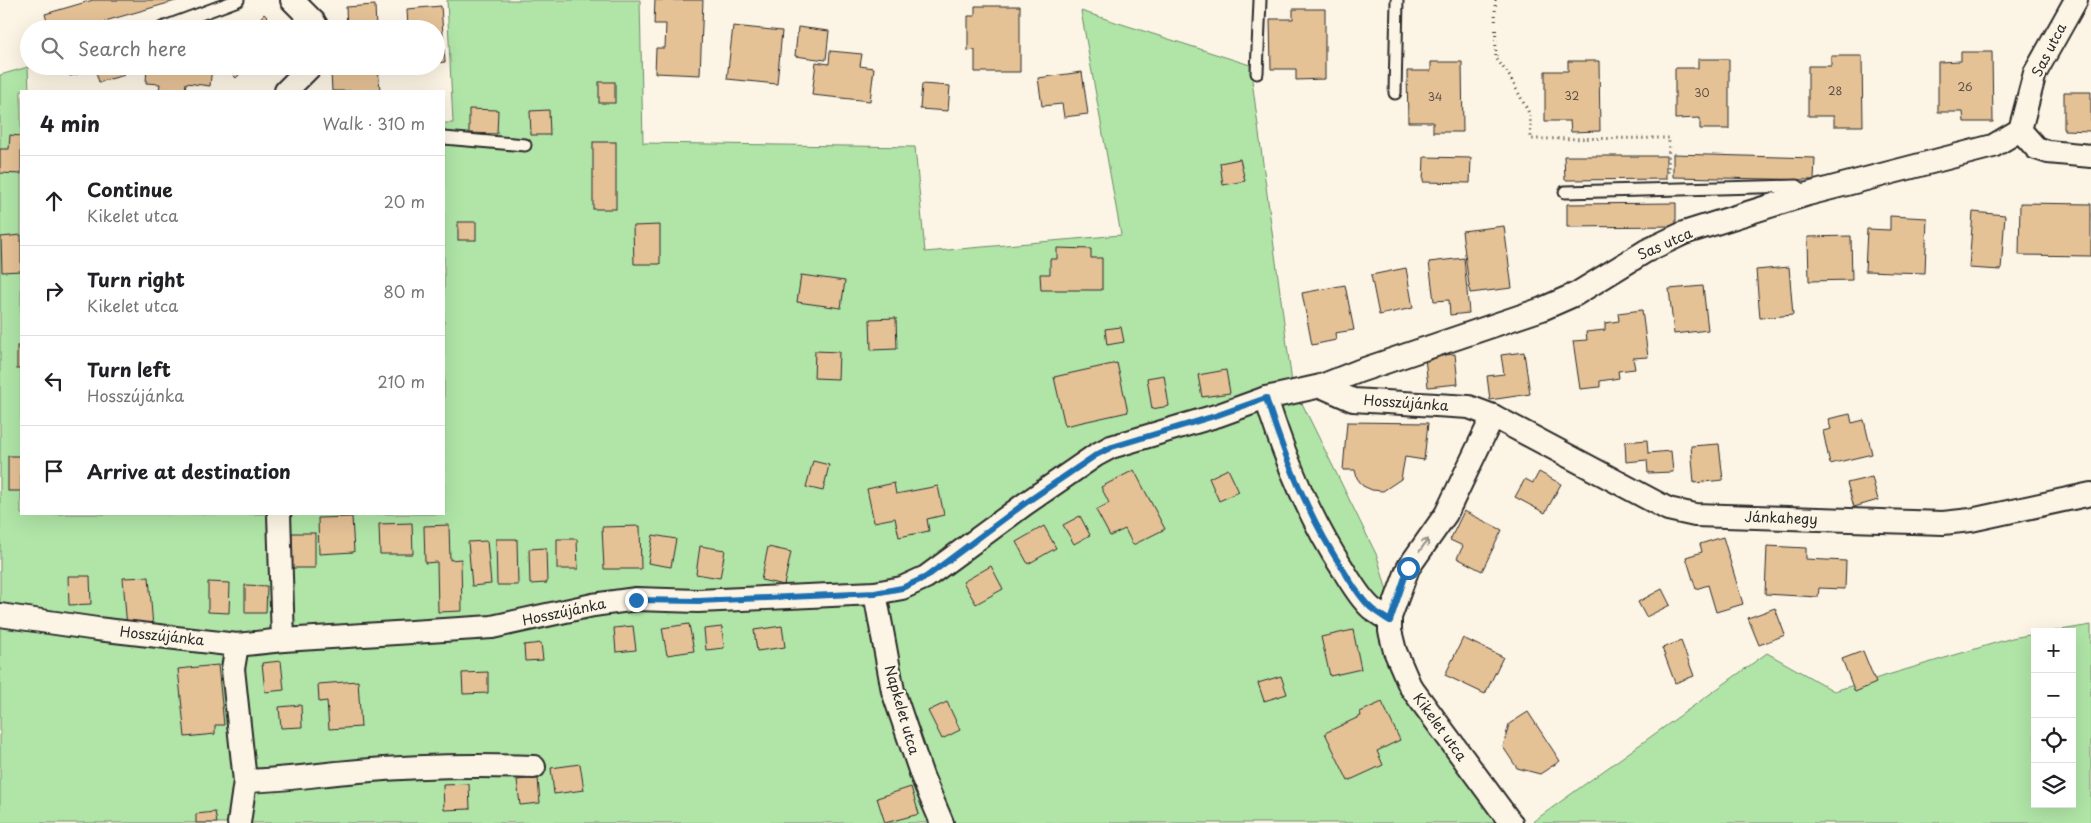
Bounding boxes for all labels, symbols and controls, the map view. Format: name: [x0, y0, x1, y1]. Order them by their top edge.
street label: Sas utca: [2026, 19, 2071, 80]
search box: [20, 20, 445, 75]
icon: search: [38, 34, 66, 62]
text: Search here: [78, 34, 187, 62]
house number: 26: [1957, 78, 1973, 95]
house number: 28: [1828, 82, 1842, 99]
house number: 30: [1694, 84, 1710, 101]
house number: 32: [1565, 87, 1580, 104]
house number: 34: [1428, 88, 1442, 105]
text: 4 min: [40, 107, 100, 139]
text: Walk · 310 m: [323, 111, 425, 135]
text: Continue: [87, 175, 173, 203]
icon: ahead: [40, 187, 68, 215]
text: 20 m: [384, 189, 425, 213]
text: Kikelet utca: [87, 203, 178, 227]
street label: Sas utca: [1634, 222, 1696, 265]
text: Turn right: [87, 265, 185, 293]
icon: right: [40, 277, 68, 305]
text: 80 m: [383, 279, 425, 303]
text: Kikelet utca: [87, 293, 178, 317]
text: Turn left: [87, 355, 171, 383]
icon: left: [40, 367, 68, 395]
text: 210 m: [377, 369, 425, 393]
text: Hosszújánka: [87, 383, 184, 407]
street label: Hosszújánka: [1363, 389, 1449, 416]
icon: arrive: [40, 457, 68, 485]
text: Arrive at destination: [87, 457, 291, 485]
street label: Jánkahegy: [1744, 506, 1818, 529]
one-way arrow: [1419, 538, 1429, 552]
route start: [1397, 557, 1420, 580]
route end: [625, 589, 648, 612]
street label: Hosszújánka: [520, 592, 608, 631]
street label: Hosszújánka: [119, 621, 206, 650]
map controls: [2031, 628, 2076, 808]
button: +: [2031, 628, 2076, 673]
street label: Napkelet utca: [880, 663, 925, 757]
button: −: [2031, 673, 2076, 718]
street label: Kikelet utca: [1408, 688, 1473, 765]
button: locate: [2031, 718, 2076, 763]
button: layers: [2031, 763, 2076, 808]

